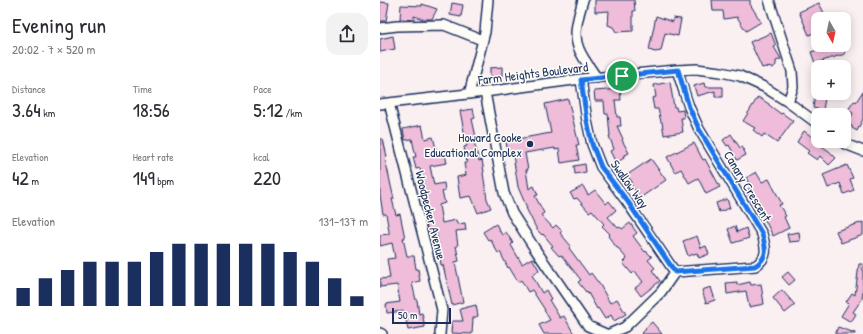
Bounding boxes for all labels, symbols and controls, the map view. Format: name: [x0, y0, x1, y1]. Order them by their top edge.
text: Evening run: [12, 10, 106, 40]
north arrow: [811, 12, 851, 52]
map controls: [811, 12, 851, 148]
button: share: [326, 13, 368, 55]
text: 20:02 · 7 × 520 m: [12, 40, 95, 58]
street label: Farm Heights Boulevard: [476, 57, 589, 89]
pin: [605, 59, 639, 93]
button: +: [811, 60, 851, 100]
icon: arrive: [611, 65, 633, 87]
text: Distance: [12, 82, 46, 96]
text: Time: [133, 82, 152, 96]
text: Pace: [253, 82, 272, 96]
text: 3.64: [12, 96, 41, 123]
text: 18:56: [133, 96, 170, 123]
text: 5:12: [253, 96, 283, 123]
text: km: [41, 106, 55, 120]
text: /km: [283, 106, 302, 120]
button: −: [811, 108, 851, 148]
place label: Howard Cooke Educational Complex: [425, 128, 522, 161]
marker: Howard Cooke Educational Complex: [525, 139, 535, 149]
street label: Canary Crescent: [720, 147, 776, 225]
text: Elevation: [12, 150, 49, 164]
text: Heart rate: [133, 150, 174, 164]
text: kcal: [253, 150, 269, 164]
street label: Swallow Way: [607, 156, 654, 212]
text: 42: [12, 164, 29, 191]
text: 149: [133, 164, 155, 191]
text: 220: [253, 164, 281, 191]
street label: Woodpecker Avenue: [411, 169, 451, 261]
text: m: [29, 174, 39, 188]
text: bpm: [155, 174, 174, 188]
text: Elevation: [12, 212, 55, 230]
text: 131–137 m: [318, 212, 368, 230]
scale bar: [392, 306, 451, 325]
text: 50 m: [398, 308, 418, 322]

